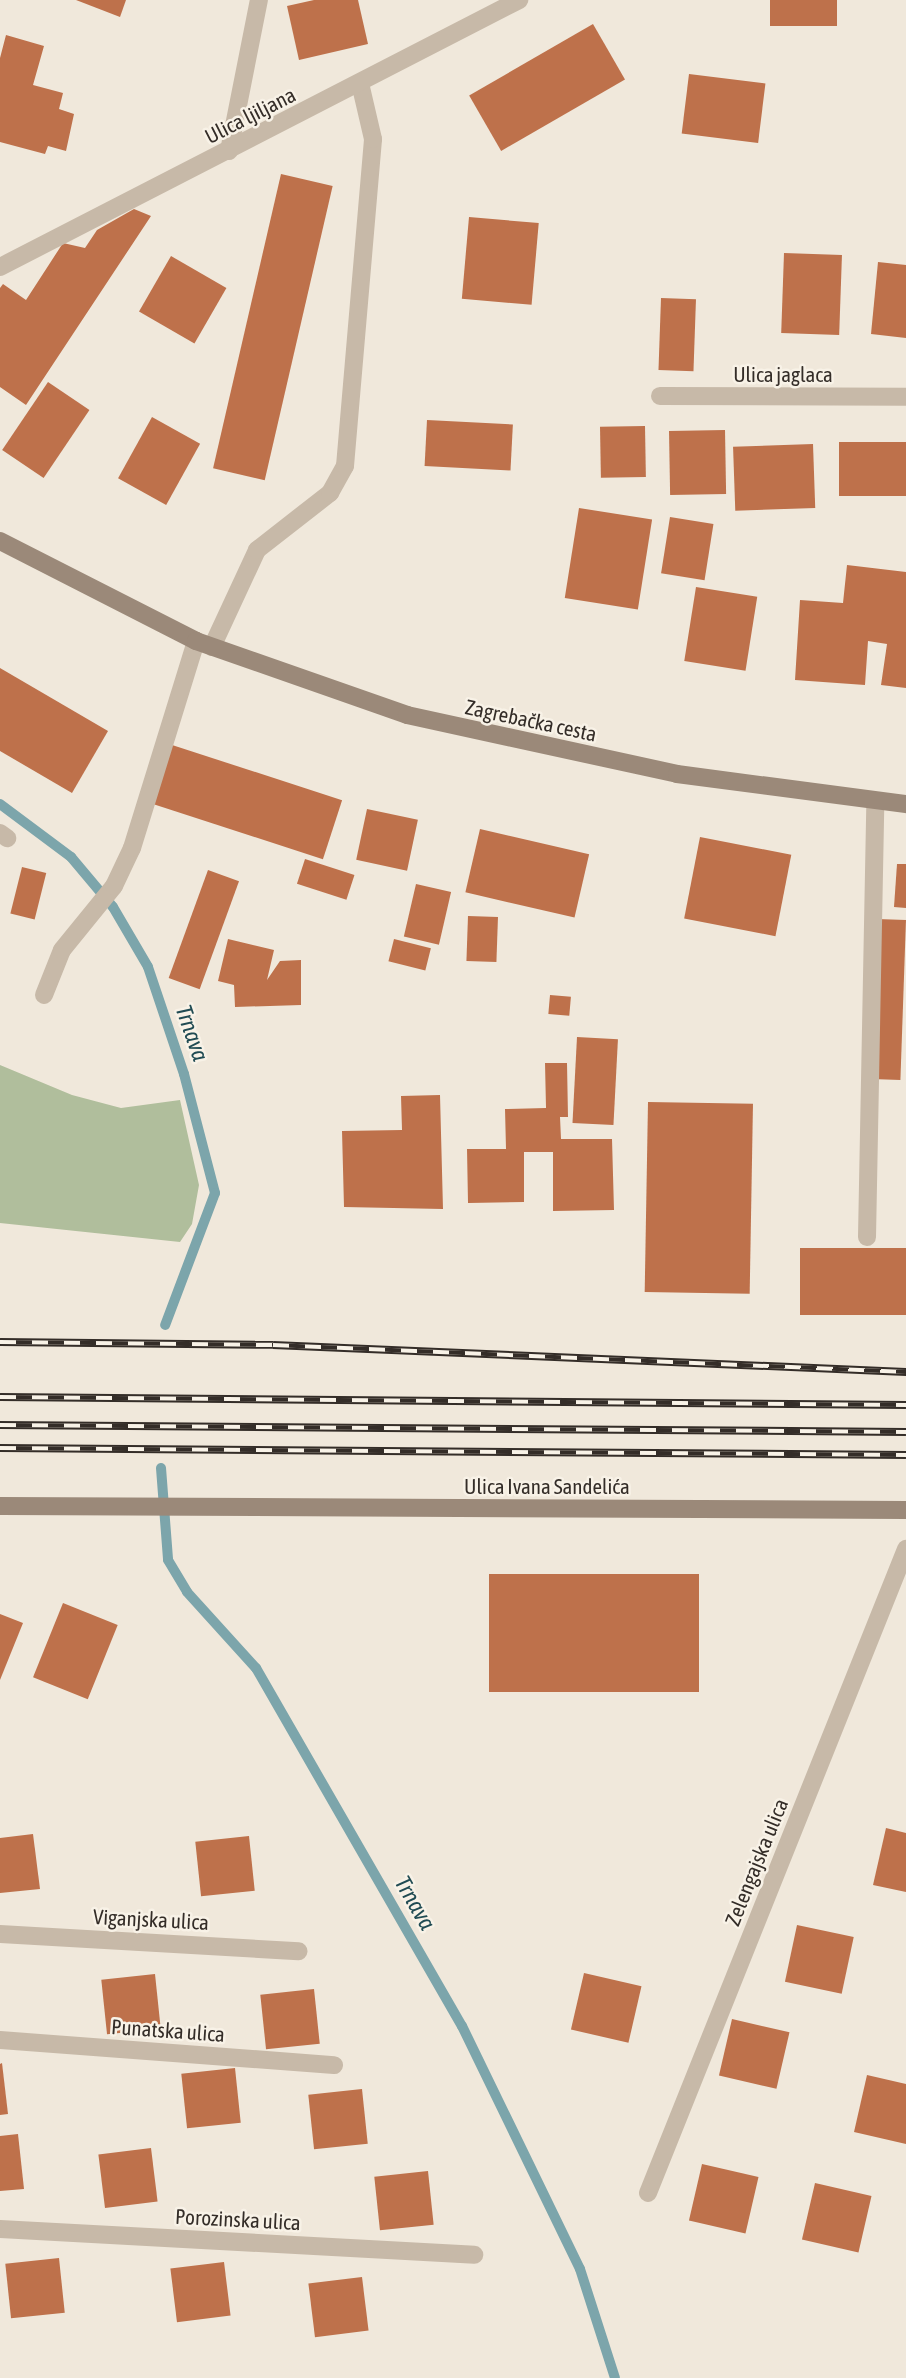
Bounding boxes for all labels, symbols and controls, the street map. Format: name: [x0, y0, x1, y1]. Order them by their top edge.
street label: Ulica ljiljana: [200, 81, 300, 149]
street label: Ulica jaglaca: [733, 361, 833, 387]
street label: Zagrebačka cesta: [463, 694, 599, 746]
water label: Trnava: [170, 1001, 214, 1065]
street label: Ulica Ivana Sandelića: [464, 1473, 630, 1499]
street label: Zelengajska ulica: [719, 1795, 793, 1929]
water label: Trnava: [389, 1871, 441, 1935]
street label: Viganjska ulica: [92, 1903, 210, 1935]
street label: Punatska ulica: [110, 2013, 226, 2047]
street label: Porozinska ulica: [175, 2203, 301, 2235]

